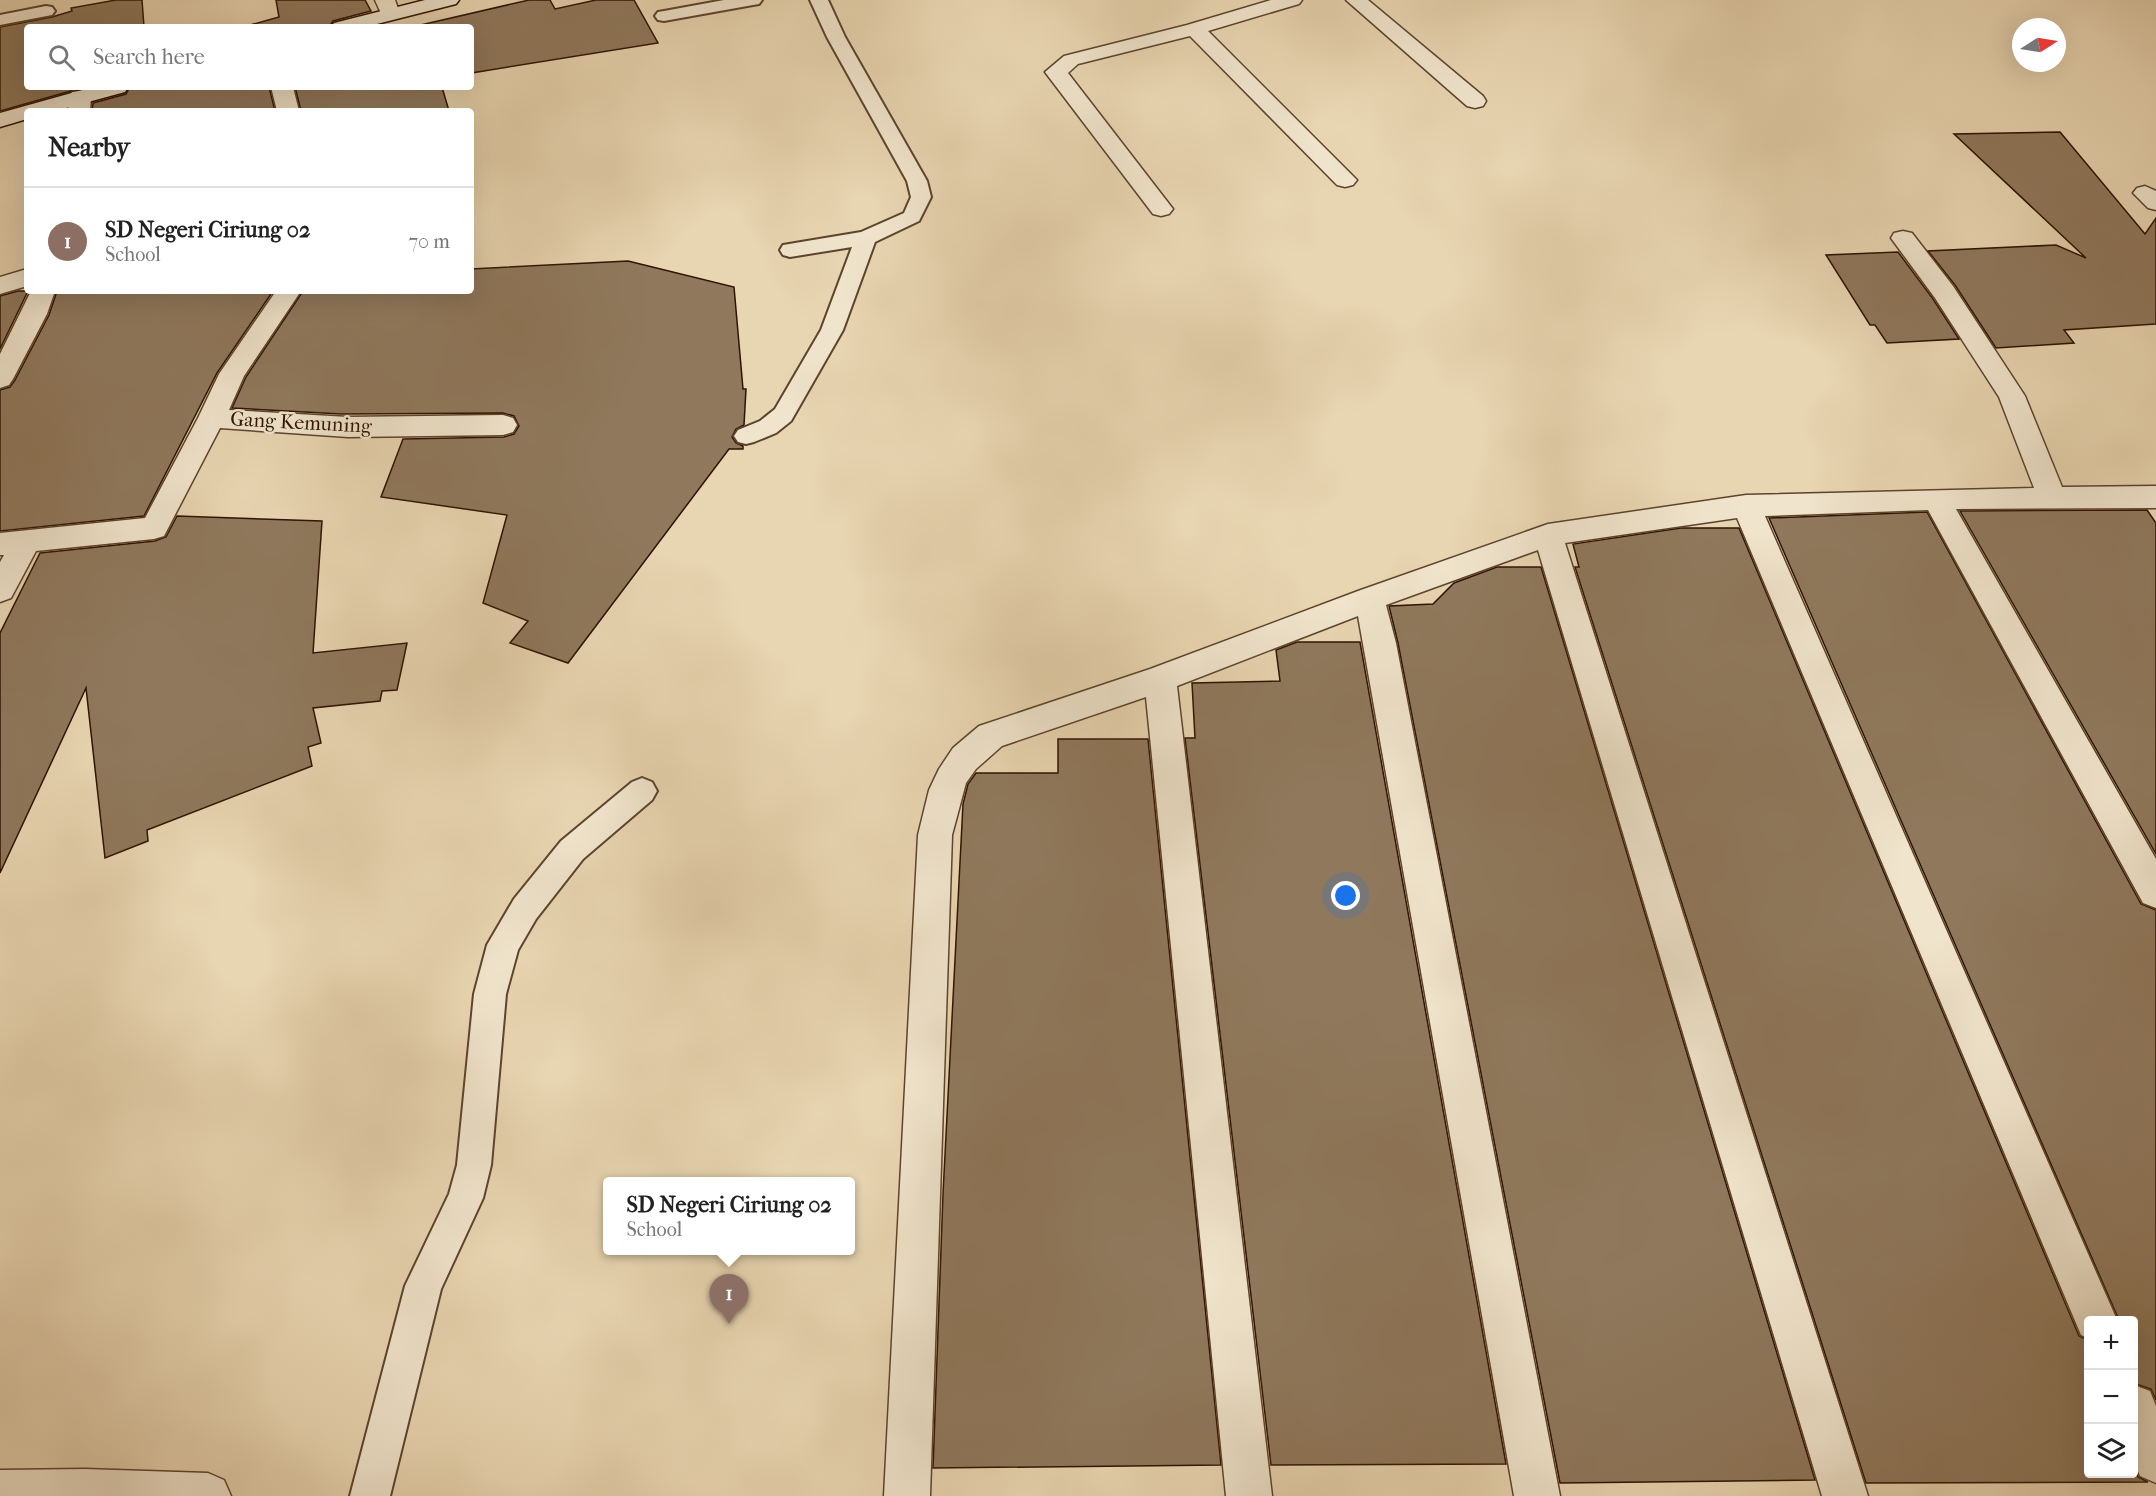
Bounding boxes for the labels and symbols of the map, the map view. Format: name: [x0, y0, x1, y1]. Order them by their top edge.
north arrow: [2012, 18, 2066, 72]
street label: Gang Kemuning: [230, 407, 373, 438]
your location: [1331, 881, 1360, 910]
pin: 1: [710, 1274, 748, 1324]

